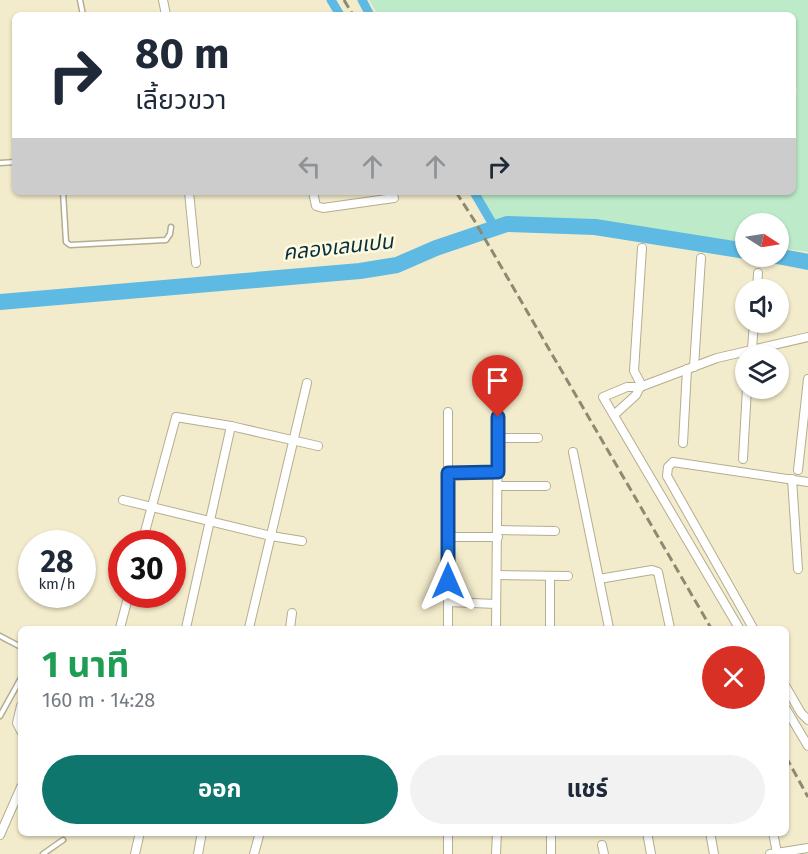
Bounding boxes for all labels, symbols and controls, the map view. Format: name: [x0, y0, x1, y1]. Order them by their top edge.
text: 80 m: [135, 29, 229, 79]
icon: right: [36, 36, 114, 114]
text: เลี้ยวขวา: [135, 84, 226, 116]
icon: left: [293, 150, 326, 183]
icon: ahead: [356, 150, 389, 183]
icon: ahead: [419, 150, 452, 183]
icon: right: [482, 150, 515, 183]
north arrow: [735, 213, 789, 267]
map controls: [735, 213, 789, 399]
water label: คลองเลนเปน: [282, 228, 395, 266]
button: sound: [735, 279, 789, 333]
button: layers: [735, 345, 789, 399]
pin: [472, 355, 523, 417]
icon: arrive: [481, 364, 514, 397]
speed limit sign: 30: [108, 530, 186, 608]
text: 28: [41, 544, 73, 580]
position arrow: [416, 549, 480, 613]
text: km/h: [38, 575, 76, 593]
text: 1 นาที: [42, 643, 129, 687]
button: close: [702, 646, 765, 709]
text: 160 m · 14:28: [42, 688, 155, 712]
button: ออก: [42, 755, 398, 824]
button: แชร์: [410, 755, 765, 824]

